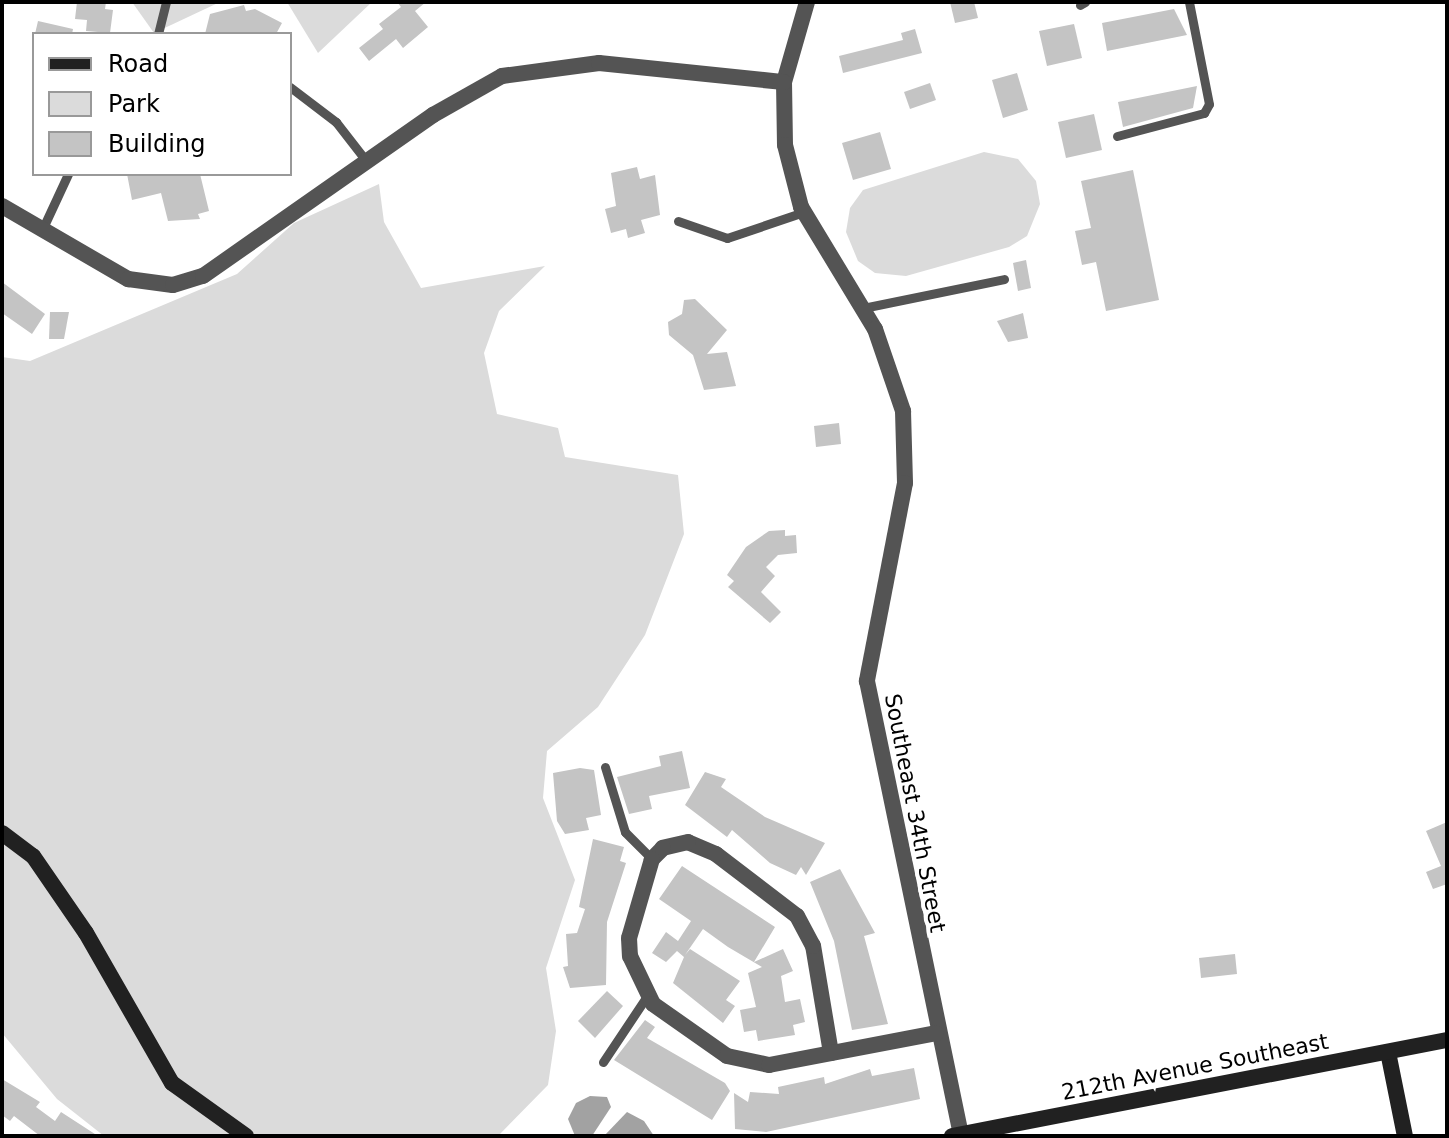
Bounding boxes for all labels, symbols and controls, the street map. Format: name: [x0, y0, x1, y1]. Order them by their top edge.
legend: [32, 32, 292, 176]
text: Road: [108, 50, 168, 78]
text: Park: [108, 90, 160, 118]
text: Building: [108, 130, 205, 158]
street label: Southeast 34th Street: [879, 691, 951, 935]
street label: 212th Avenue Southeast: [1059, 1028, 1331, 1106]

